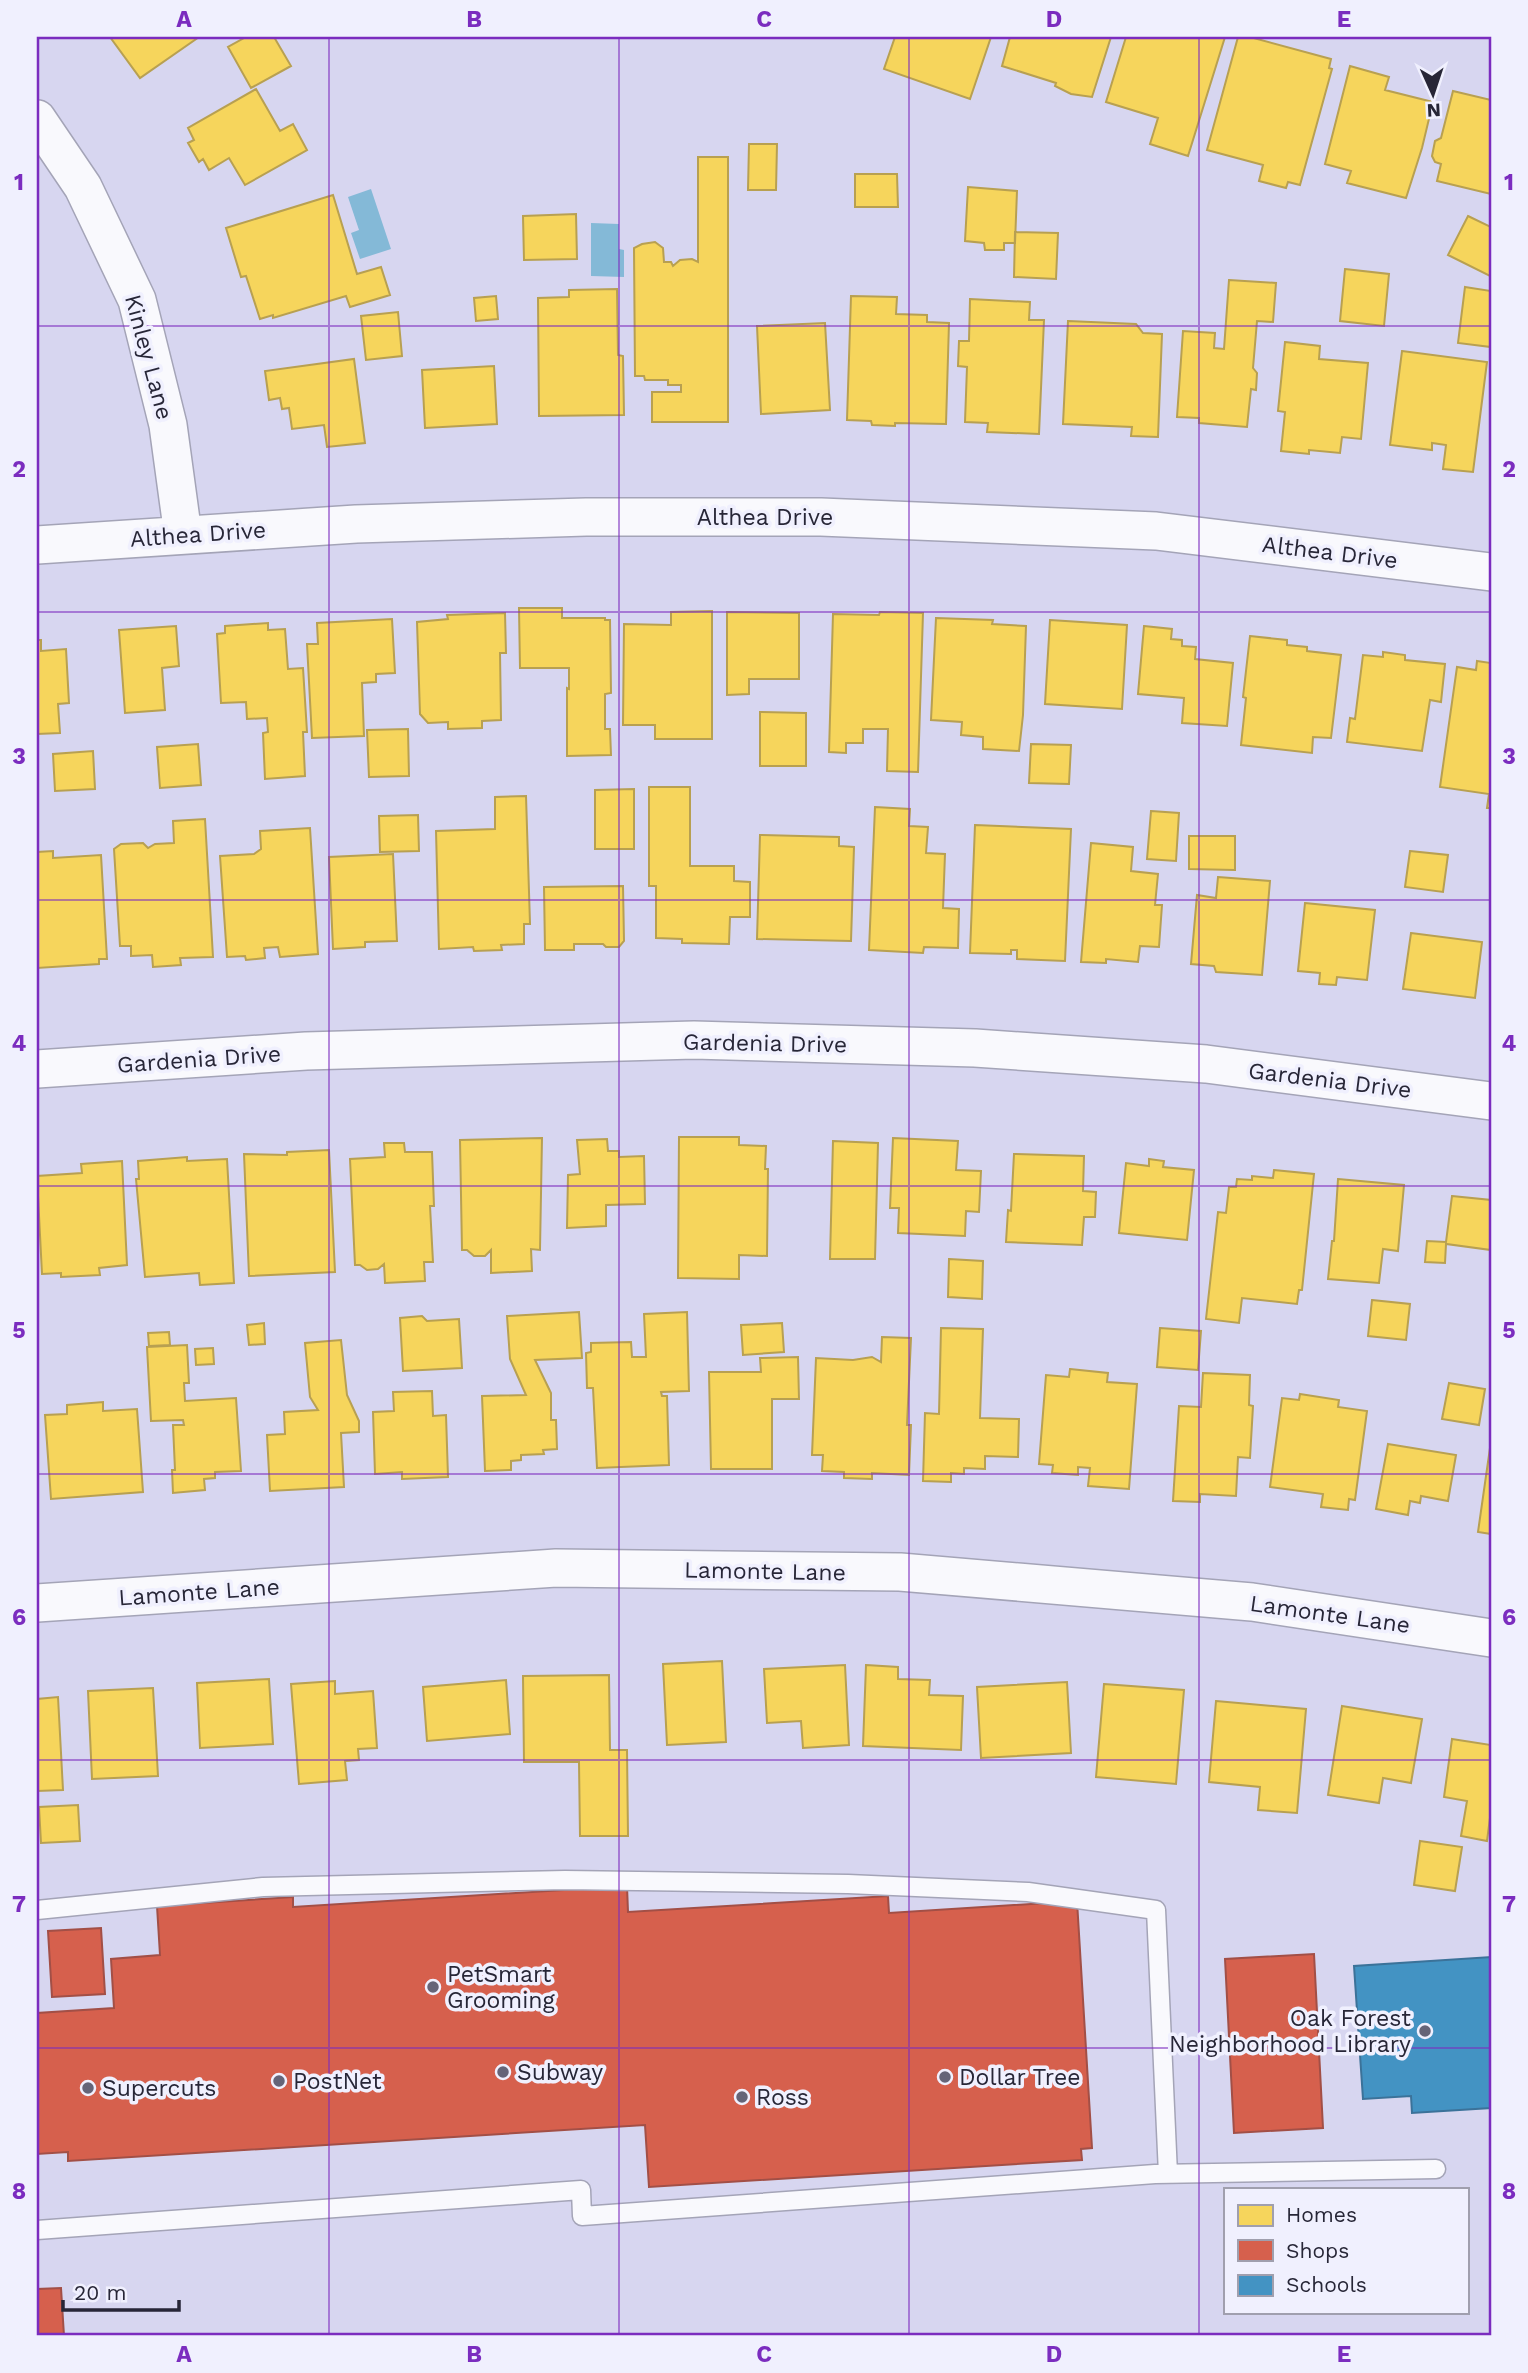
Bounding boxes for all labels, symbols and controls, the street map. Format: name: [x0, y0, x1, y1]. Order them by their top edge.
text: A: [176, 6, 192, 33]
text: B: [466, 6, 482, 33]
text: C: [756, 6, 772, 33]
text: D: [1046, 6, 1062, 33]
text: E: [1337, 6, 1351, 33]
north arrow: [1398, 60, 1468, 130]
text: N: [1426, 99, 1442, 122]
text: 1: [14, 169, 24, 196]
text: 1: [1504, 169, 1514, 196]
street label: Kinley Lane: [119, 292, 178, 423]
text: 2: [12, 456, 26, 483]
text: 2: [1502, 456, 1516, 483]
street label: Althea Drive: [697, 504, 833, 531]
street label: Althea Drive: [129, 516, 267, 553]
street label: Althea Drive: [1261, 531, 1399, 574]
text: 3: [12, 743, 26, 770]
text: 3: [1502, 743, 1516, 770]
street label: Gardenia Drive: [683, 1029, 847, 1058]
text: 4: [12, 1030, 27, 1057]
text: 4: [1502, 1030, 1517, 1057]
street label: Gardenia Drive: [116, 1040, 282, 1079]
street label: Gardenia Drive: [1247, 1057, 1413, 1104]
text: 5: [12, 1317, 26, 1344]
text: 5: [1502, 1317, 1516, 1344]
street label: Lamonte Lane: [684, 1557, 846, 1586]
street label: Lamonte Lane: [117, 1573, 281, 1612]
street label: Lamonte Lane: [1248, 1590, 1412, 1639]
text: 6: [12, 1604, 26, 1631]
text: 6: [1502, 1604, 1516, 1631]
text: 7: [12, 1891, 26, 1918]
text: 7: [1502, 1891, 1516, 1918]
place label: PetSmart Grooming: [447, 1961, 556, 2014]
marker: PetSmart Grooming: [425, 1979, 441, 1995]
place label: Oak Forest Neighborhood Library: [1169, 2005, 1411, 2058]
marker: Oak Forest Neighborhood Library: [1417, 2023, 1433, 2039]
place label: Subway: [517, 2059, 603, 2086]
marker: Subway: [495, 2064, 511, 2080]
place label: Dollar Tree: [959, 2064, 1080, 2091]
place label: PostNet: [293, 2068, 382, 2095]
marker: Dollar Tree: [937, 2069, 953, 2085]
marker: PostNet: [271, 2073, 287, 2089]
place label: Supercuts: [102, 2075, 216, 2102]
marker: Supercuts: [80, 2080, 96, 2096]
place label: Ross: [756, 2084, 809, 2111]
marker: Ross: [734, 2089, 750, 2105]
text: 8: [12, 2178, 26, 2205]
text: 8: [1502, 2178, 1516, 2205]
legend: [1224, 2188, 1468, 2314]
text: Homes: [1286, 2202, 1357, 2227]
text: Shops: [1286, 2238, 1349, 2263]
scale bar: [63, 2268, 178, 2312]
text: Schools: [1286, 2272, 1367, 2297]
text: 20 m: [74, 2280, 126, 2305]
text: A: [176, 2341, 192, 2368]
text: B: [466, 2341, 482, 2368]
text: C: [756, 2341, 772, 2368]
text: D: [1046, 2341, 1062, 2368]
text: E: [1337, 2341, 1351, 2368]

